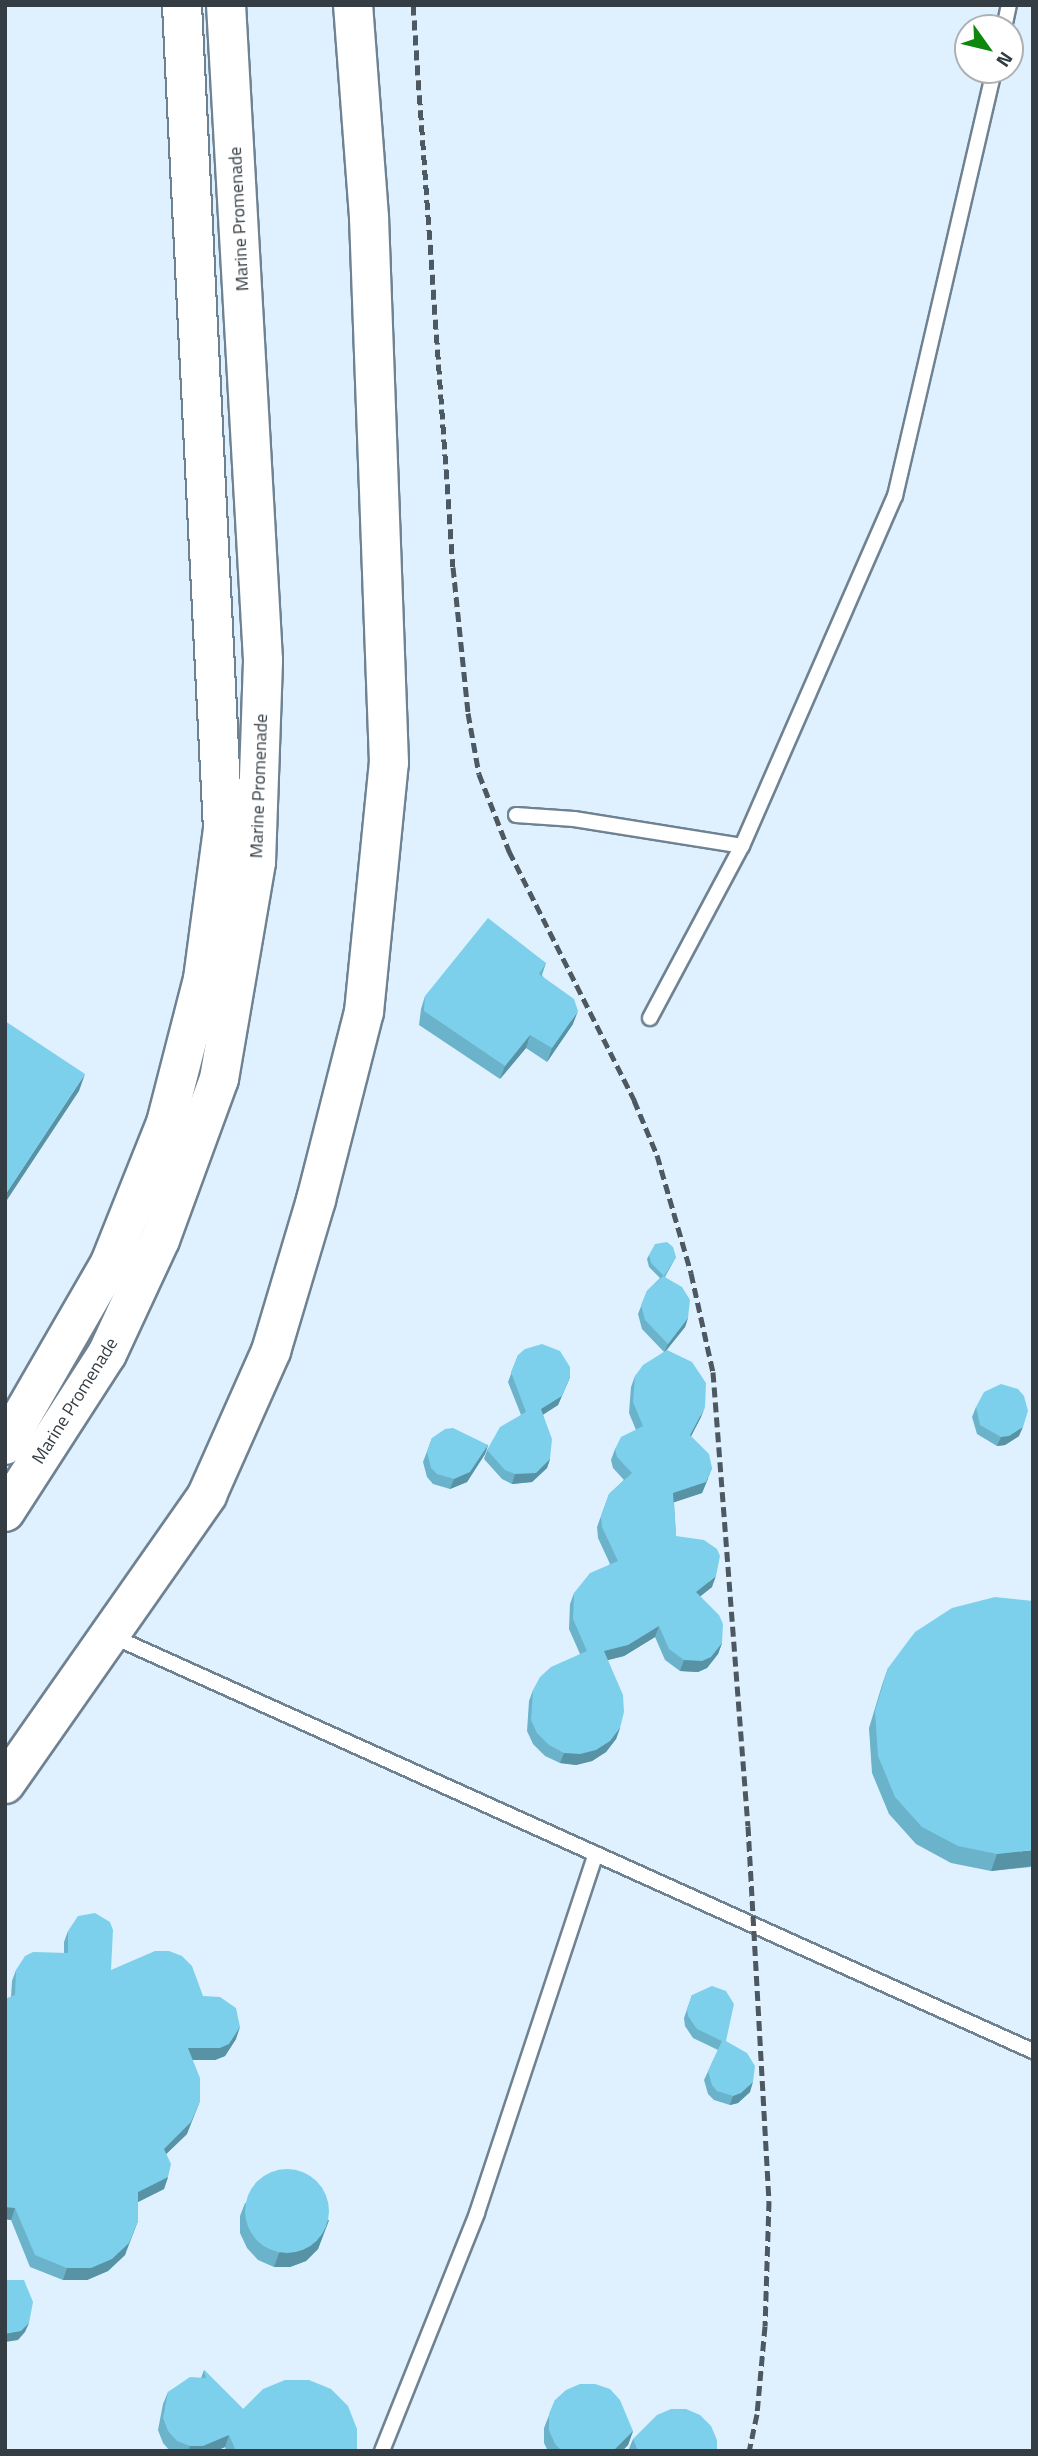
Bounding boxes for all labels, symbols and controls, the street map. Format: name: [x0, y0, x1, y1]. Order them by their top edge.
north arrow: [954, 14, 1024, 84]
text: N: [989, 46, 1021, 73]
street label: Marine Promenade: [224, 146, 254, 292]
street label: Marine Promenade: [246, 713, 272, 859]
street label: Marine Promenade: [28, 1334, 122, 1468]

